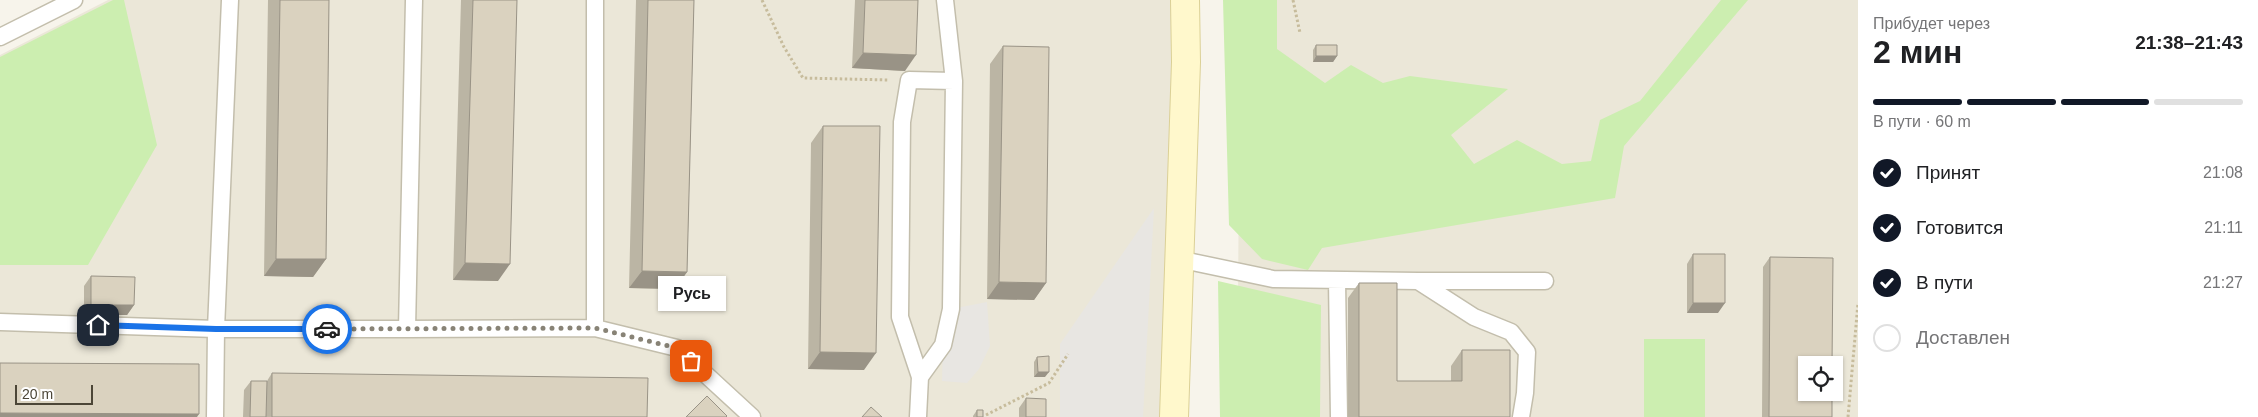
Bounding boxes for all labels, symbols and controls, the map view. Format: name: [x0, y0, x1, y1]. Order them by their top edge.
text: Прибудет через: [1873, 15, 1990, 32]
text: 21:38–21:43: [2135, 32, 2243, 53]
text: 2 мин: [1873, 34, 1962, 70]
text: В пути · 60 m: [1873, 113, 1971, 130]
icon: check: [1873, 159, 1901, 187]
text: Принят: [1916, 162, 1980, 183]
text: 21:08: [2203, 164, 2243, 181]
icon: check: [1873, 214, 1901, 242]
text: Готовится: [1916, 217, 2003, 238]
text: 21:11: [2204, 219, 2243, 236]
icon: check: [1873, 269, 1901, 297]
text: В пути: [1916, 272, 1973, 293]
text: 21:27: [2203, 274, 2243, 291]
callout: Русь: [657, 276, 725, 311]
text: Русь: [673, 285, 711, 302]
pin: [77, 304, 119, 346]
courier: [302, 304, 352, 354]
icon: home: [84, 311, 112, 339]
icon: car: [313, 315, 341, 343]
text: Доставлен: [1916, 327, 2010, 348]
pin: [670, 340, 712, 382]
icon: bag: [677, 347, 705, 375]
map controls: [1798, 356, 1843, 401]
button: locate: [1798, 356, 1843, 401]
scale bar: [15, 382, 92, 405]
text: 20 m: [22, 386, 53, 402]

